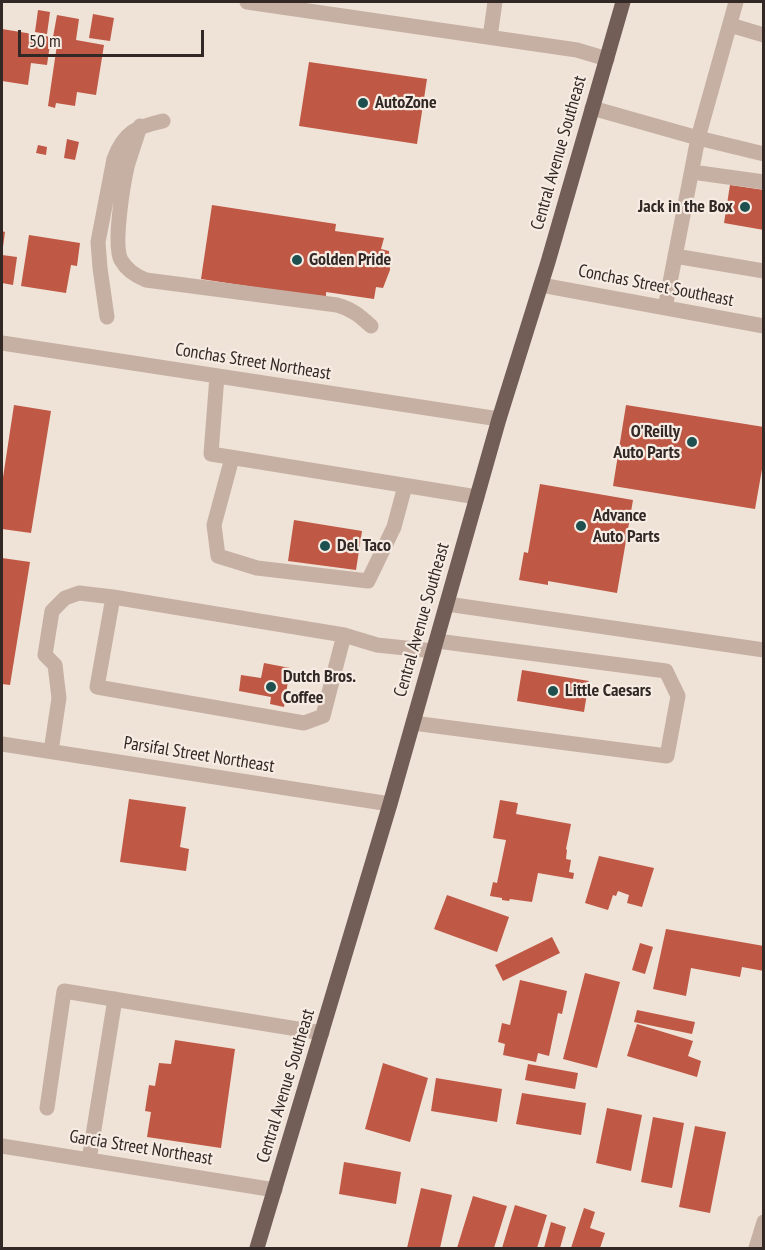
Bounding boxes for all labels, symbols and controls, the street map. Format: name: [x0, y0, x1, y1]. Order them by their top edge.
scale bar: [21, 18, 207, 56]
text: 50 m: [29, 29, 61, 52]
street label: Central Avenue Southeast: [527, 73, 591, 233]
place label: AutoZone: [375, 92, 437, 114]
marker: AutoZone: [356, 96, 370, 110]
place label: Jack in the Box: [638, 196, 733, 218]
marker: Jack in the Box: [738, 200, 752, 214]
place label: Golden Pride: [309, 249, 391, 271]
marker: Golden Pride: [290, 253, 304, 267]
street label: Conchas Street Southeast: [577, 260, 735, 312]
street label: Conchas Street Northeast: [174, 339, 332, 385]
place label: O'Reilly Auto Parts: [613, 421, 680, 464]
marker: O'Reilly Auto Parts: [685, 435, 699, 449]
place label: Advance Auto Parts: [593, 505, 660, 548]
marker: Advance Auto Parts: [574, 519, 588, 533]
place label: Del Taco: [337, 535, 391, 557]
marker: Del Taco: [318, 539, 332, 553]
street label: Central Avenue Southeast: [390, 540, 454, 700]
place label: Dutch Bros. Coffee: [283, 666, 356, 708]
marker: Dutch Bros. Coffee: [264, 680, 278, 694]
place label: Little Caesars: [565, 680, 651, 702]
marker: Little Caesars: [546, 684, 560, 698]
street label: Parsifal Street Northeast: [122, 732, 276, 778]
street label: Central Avenue Southeast: [252, 1007, 320, 1165]
street label: Garcia Street Northeast: [68, 1126, 214, 1170]

